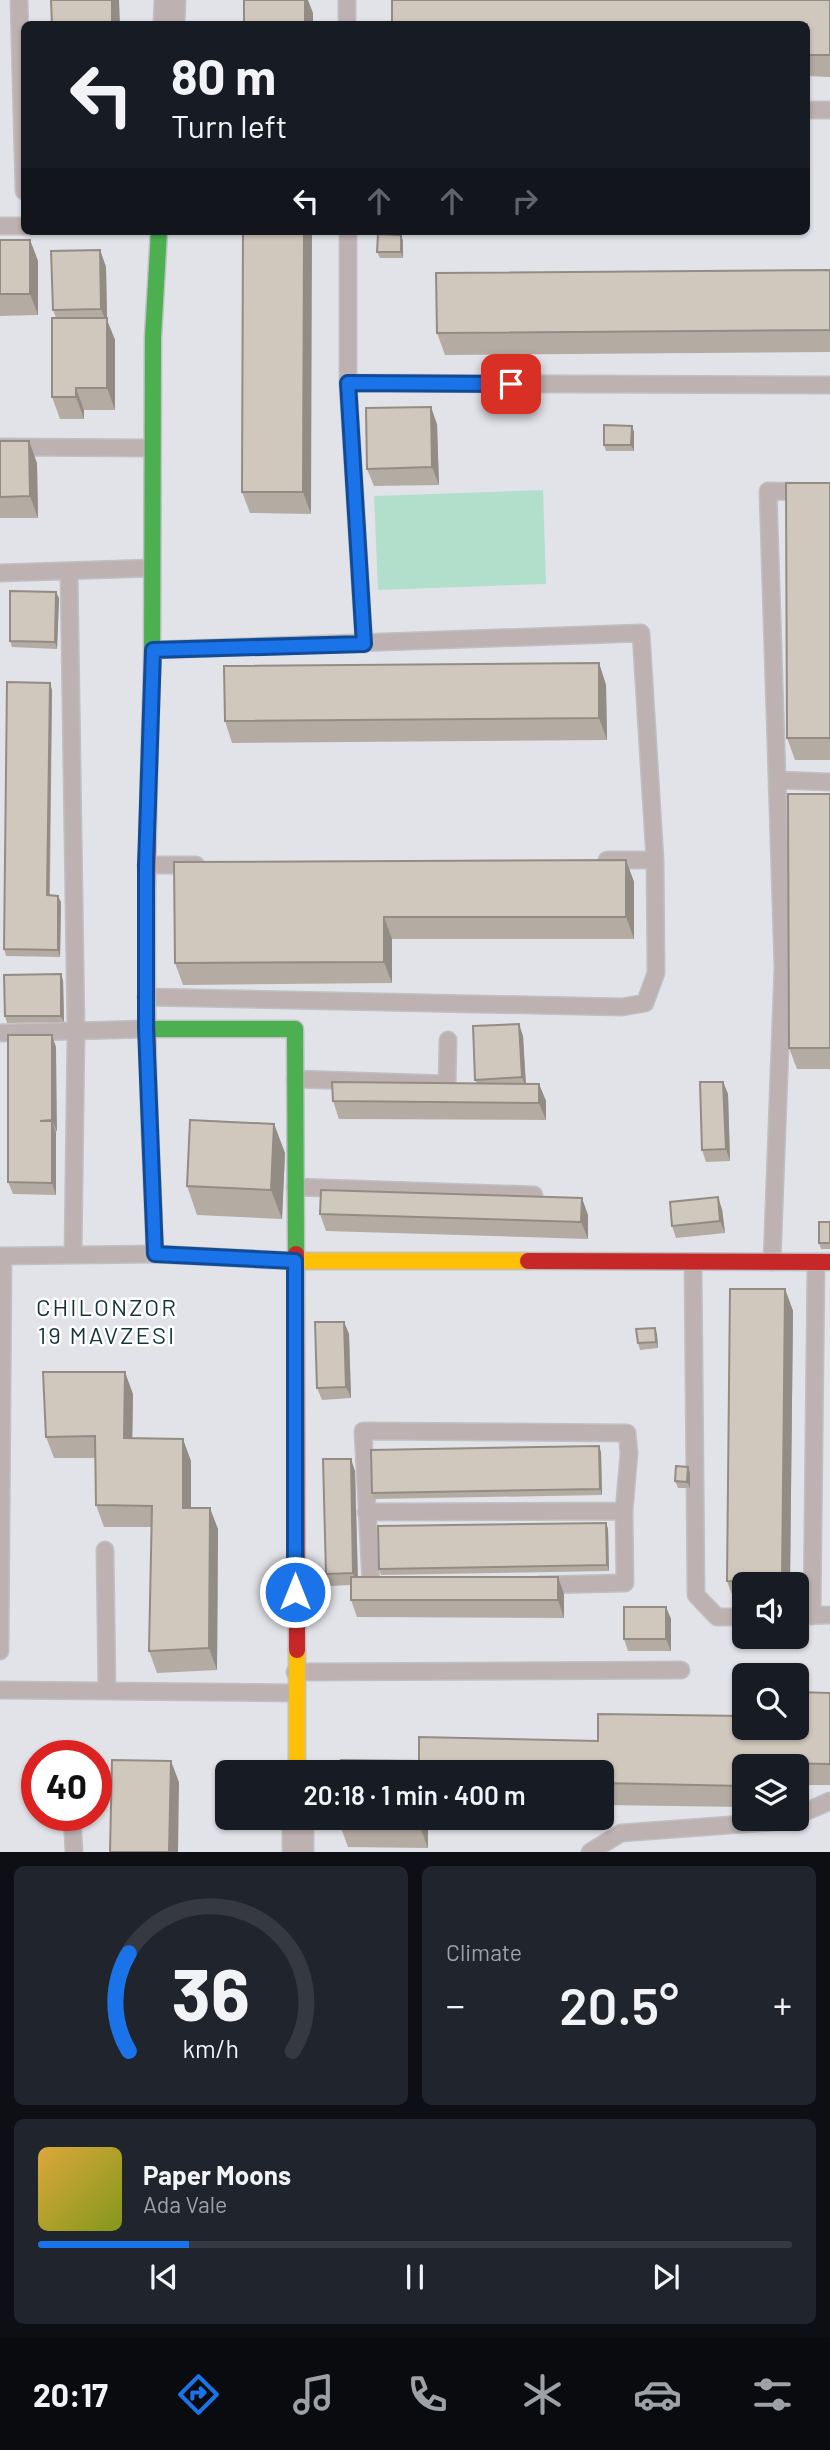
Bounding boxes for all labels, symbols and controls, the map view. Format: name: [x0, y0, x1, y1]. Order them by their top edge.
text: 80 m: [171, 46, 276, 105]
icon: left: [56, 49, 147, 140]
text: Turn left: [171, 106, 288, 144]
icon: left: [287, 182, 325, 220]
icon: ahead: [360, 182, 398, 220]
icon: ahead: [433, 182, 471, 220]
icon: right: [506, 182, 544, 220]
pin: [481, 354, 541, 414]
icon: arrive: [492, 365, 530, 403]
district label: CHILONZOR 19 MAVZESI: [36, 1292, 178, 1349]
position arrow: [258, 1555, 332, 1629]
map controls: [732, 1572, 809, 1831]
button: sound: [732, 1572, 809, 1649]
button: search: [732, 1663, 809, 1740]
speed limit sign: 40: [21, 1740, 112, 1831]
button: layers: [732, 1754, 809, 1831]
text: 20:18 · 1 min · 400 m: [303, 1779, 526, 1810]
text: Climate: [446, 1938, 522, 1966]
text: 36: [172, 1949, 250, 2037]
text: 20.5°: [559, 1973, 679, 2035]
text: −: [446, 1981, 465, 2027]
text: +: [773, 1981, 792, 2027]
text: km/h: [183, 2033, 239, 2063]
text: Paper Moons: [143, 2159, 291, 2190]
text: Ada Vale: [143, 2190, 227, 2218]
icon: previous: [145, 2258, 183, 2296]
icon: pause: [396, 2258, 434, 2296]
icon: next: [647, 2258, 685, 2296]
icon: directions: [174, 2370, 223, 2419]
icon: music: [289, 2370, 338, 2419]
icon: phone: [403, 2370, 452, 2419]
icon: climate: [518, 2370, 567, 2419]
icon: car: [633, 2370, 682, 2419]
icon: filters: [748, 2370, 797, 2419]
text: 20:17: [33, 2375, 108, 2413]

